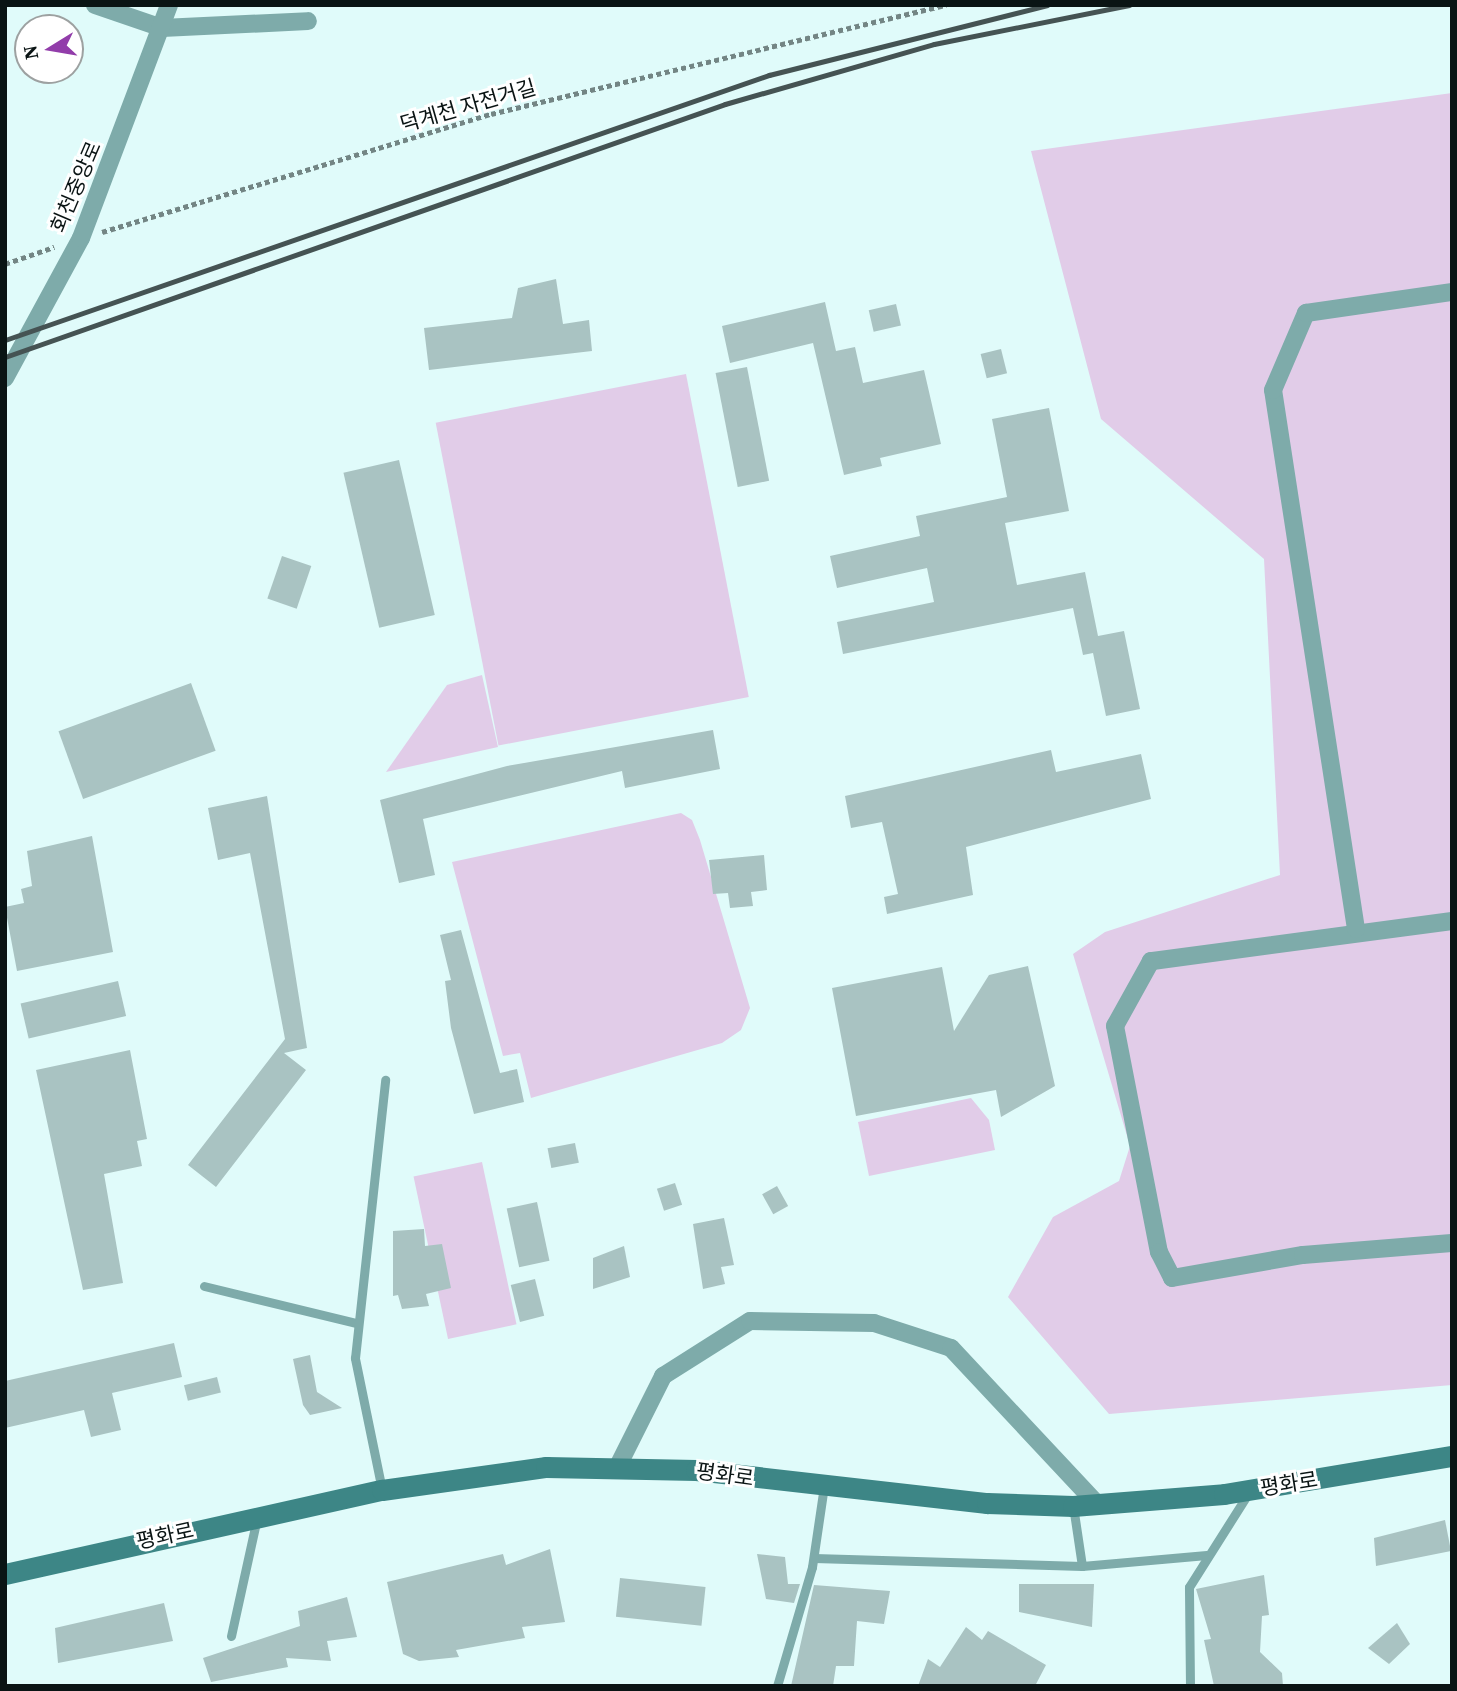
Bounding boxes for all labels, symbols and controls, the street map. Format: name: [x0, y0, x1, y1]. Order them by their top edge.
north arrow: [14, 14, 84, 84]
text: N: [16, 43, 44, 62]
street label: 덕계천 자전거길: [397, 75, 539, 137]
street label: 회천중앙로: [46, 138, 106, 236]
street label: 평화로: [695, 1458, 755, 1492]
street label: 평화로: [1258, 1467, 1320, 1501]
street label: 평화로: [134, 1518, 196, 1554]

